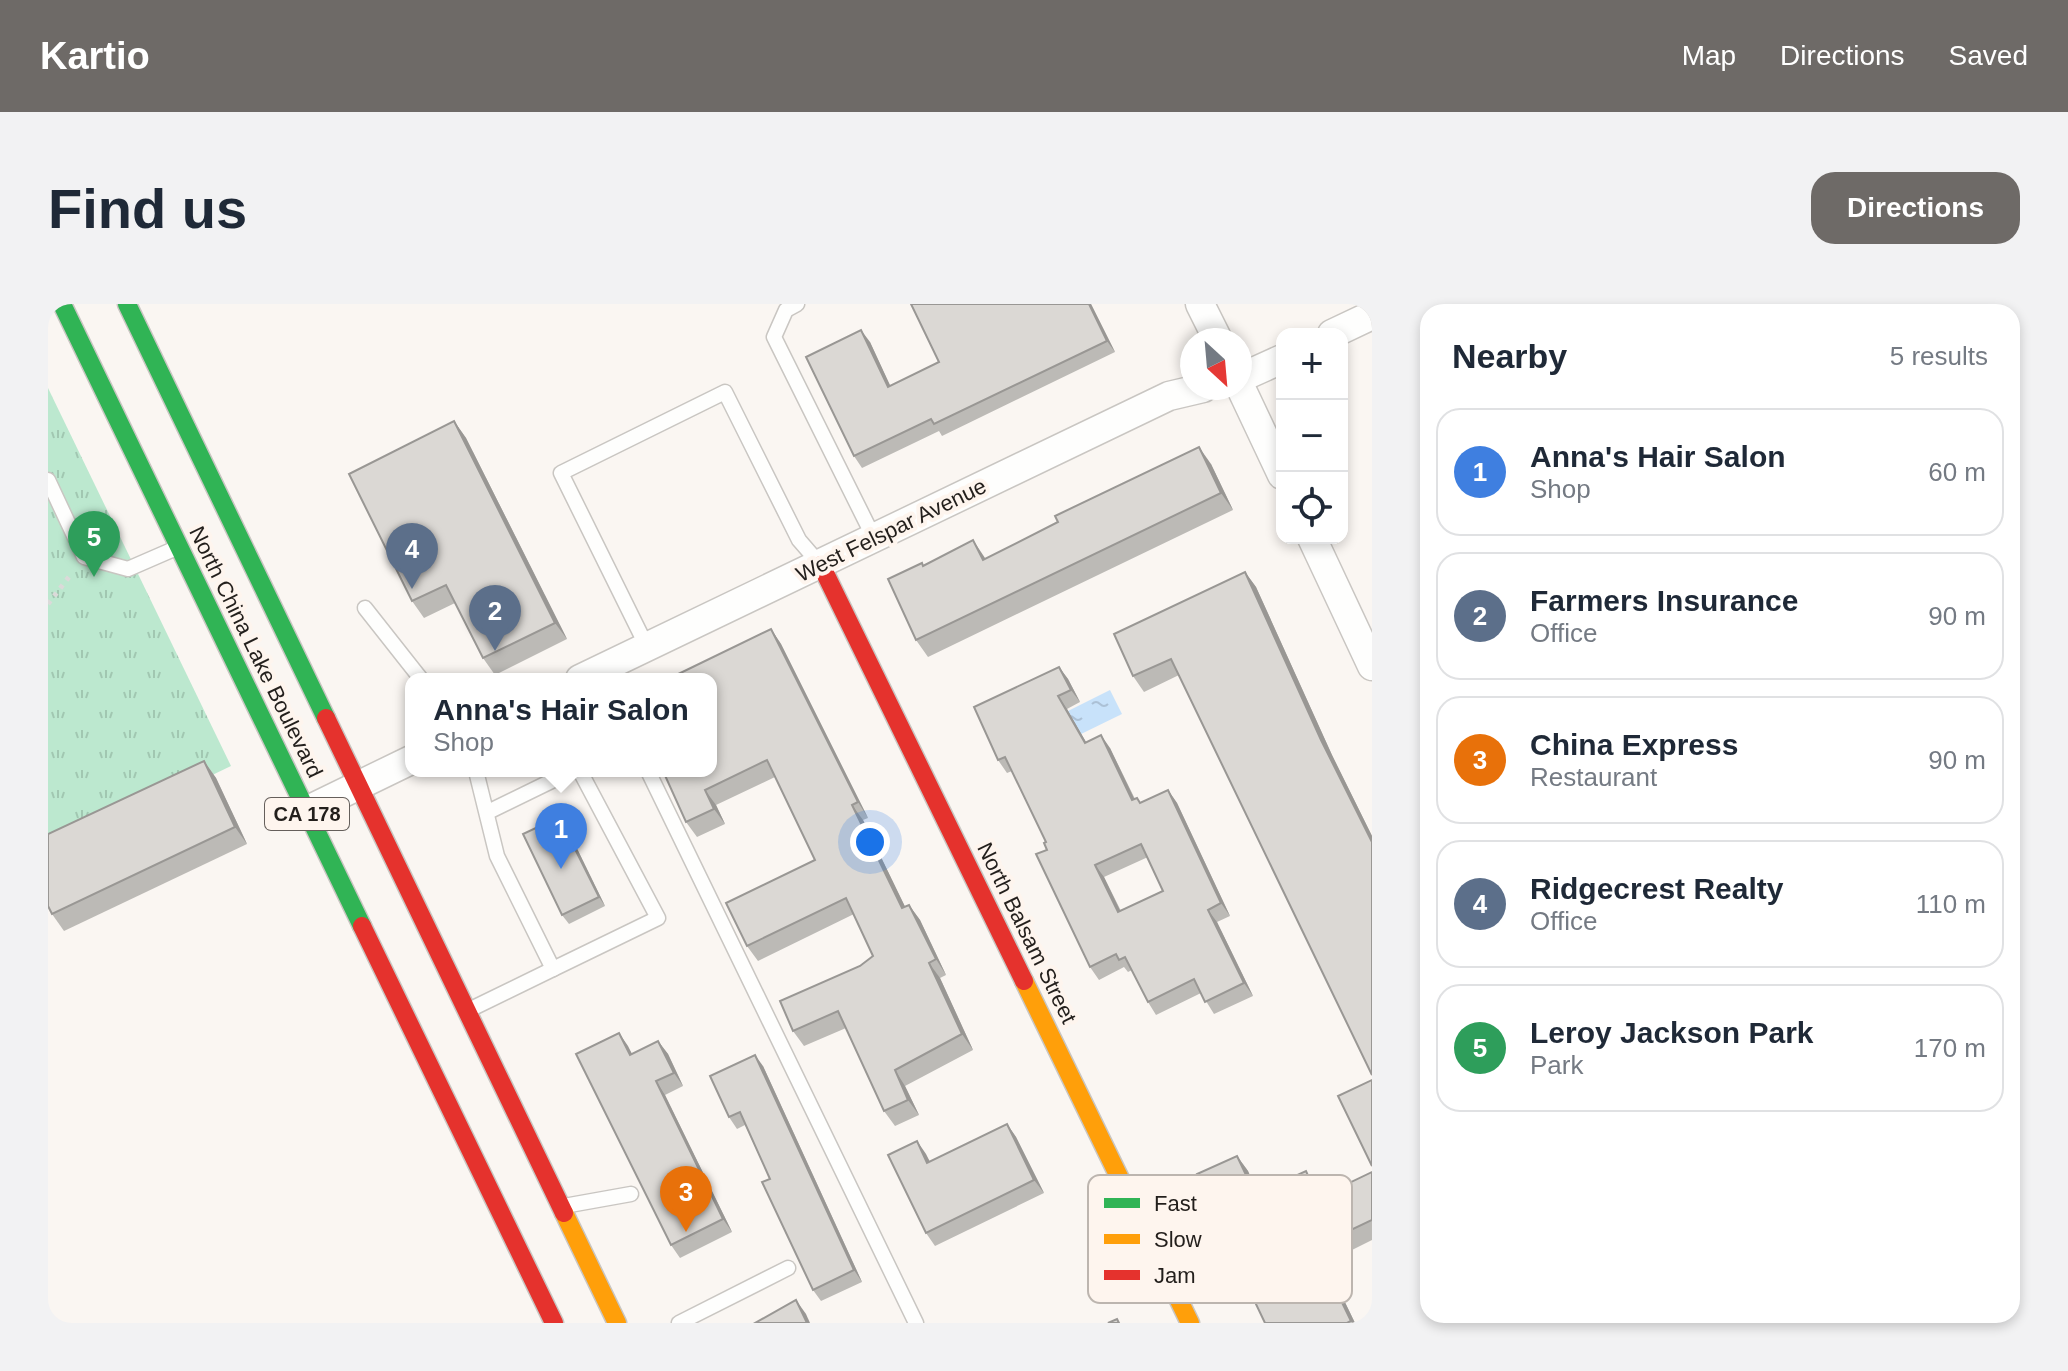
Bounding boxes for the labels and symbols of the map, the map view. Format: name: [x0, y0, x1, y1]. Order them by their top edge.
north arrow: [1180, 328, 1252, 400]
street label: West Felspar Avenue: [792, 473, 990, 587]
pin: 5: [68, 511, 120, 577]
street label: North China Lake Boulevard: [184, 522, 328, 782]
pin: 4: [386, 523, 438, 589]
pin: 2: [469, 585, 521, 651]
road number: CA 178: [265, 798, 349, 830]
pin: 1: [535, 803, 587, 869]
your location: [850, 822, 890, 862]
street label: North Balsam Street: [972, 839, 1082, 1027]
pin: 3: [660, 1166, 712, 1232]
legend: [1088, 1175, 1352, 1303]
text: Fast: [1154, 1191, 1197, 1216]
text: Slow: [1154, 1227, 1202, 1252]
text: Jam: [1154, 1263, 1196, 1288]

